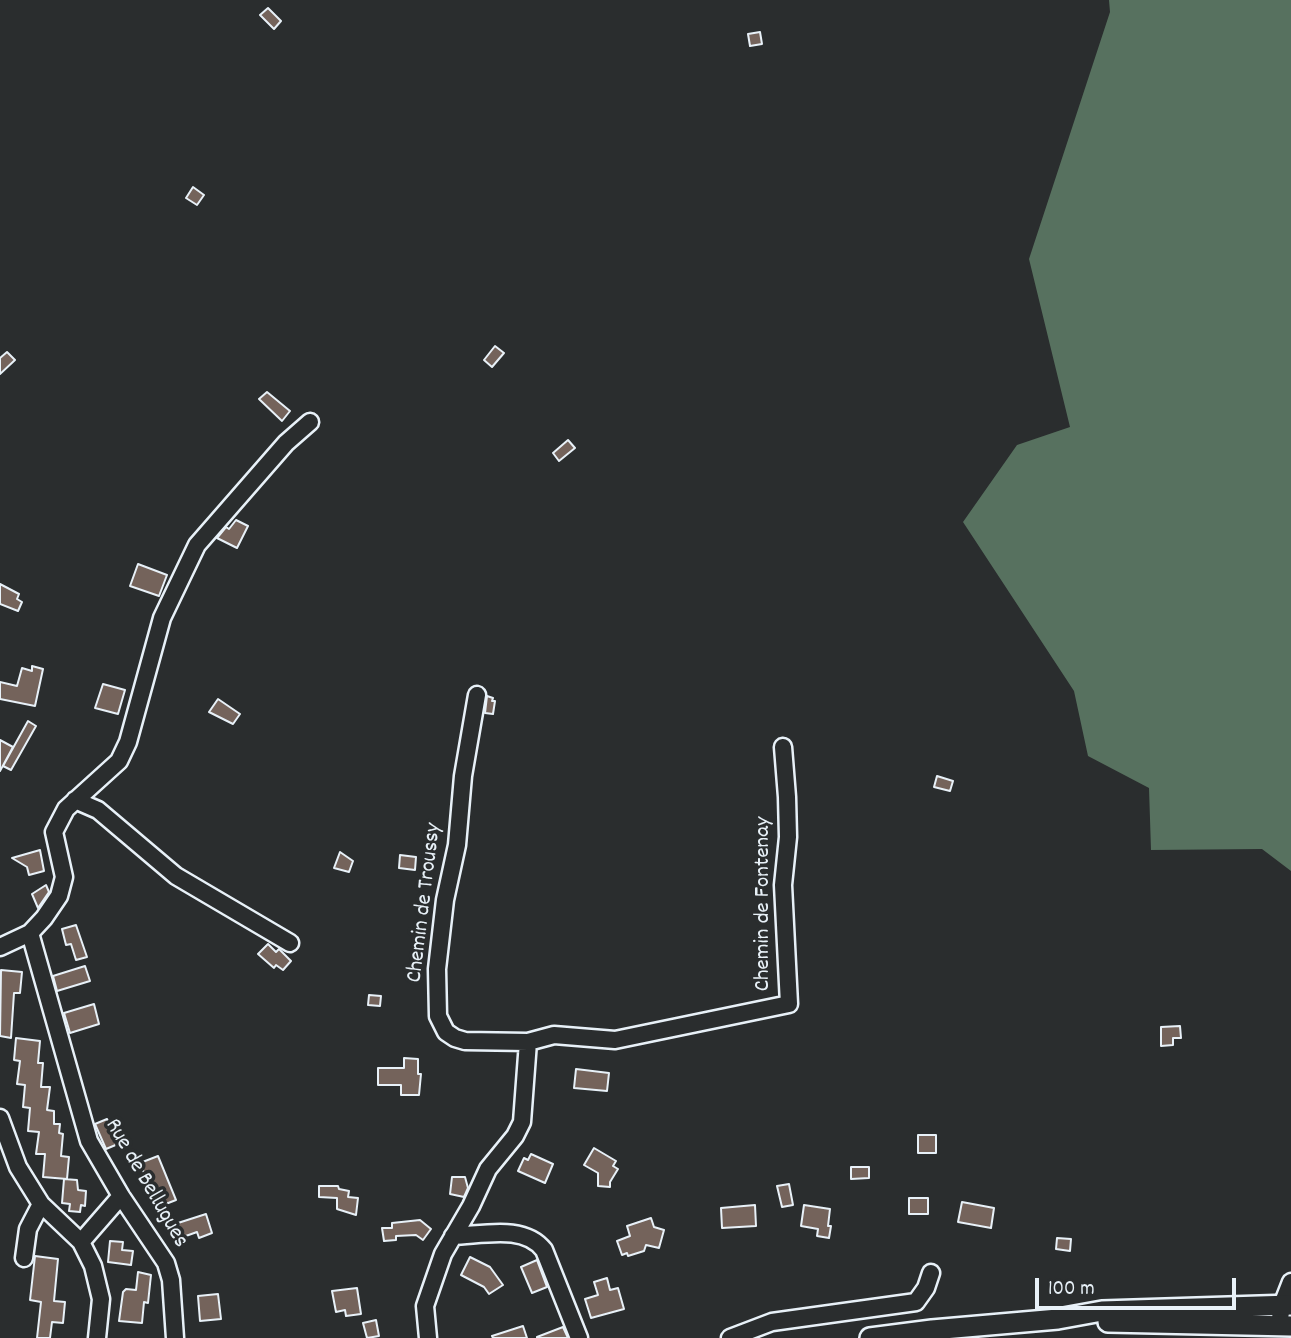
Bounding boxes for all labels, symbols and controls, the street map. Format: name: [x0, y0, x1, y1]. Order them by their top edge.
street label: Chemin de Fontenay: [751, 817, 779, 991]
street label: Chemin de Troussy: [403, 822, 449, 984]
street label: Rue de Bellugues: [97, 1115, 193, 1253]
scale bar: [1039, 1264, 1240, 1308]
text: 100 m: [1048, 1275, 1095, 1305]

